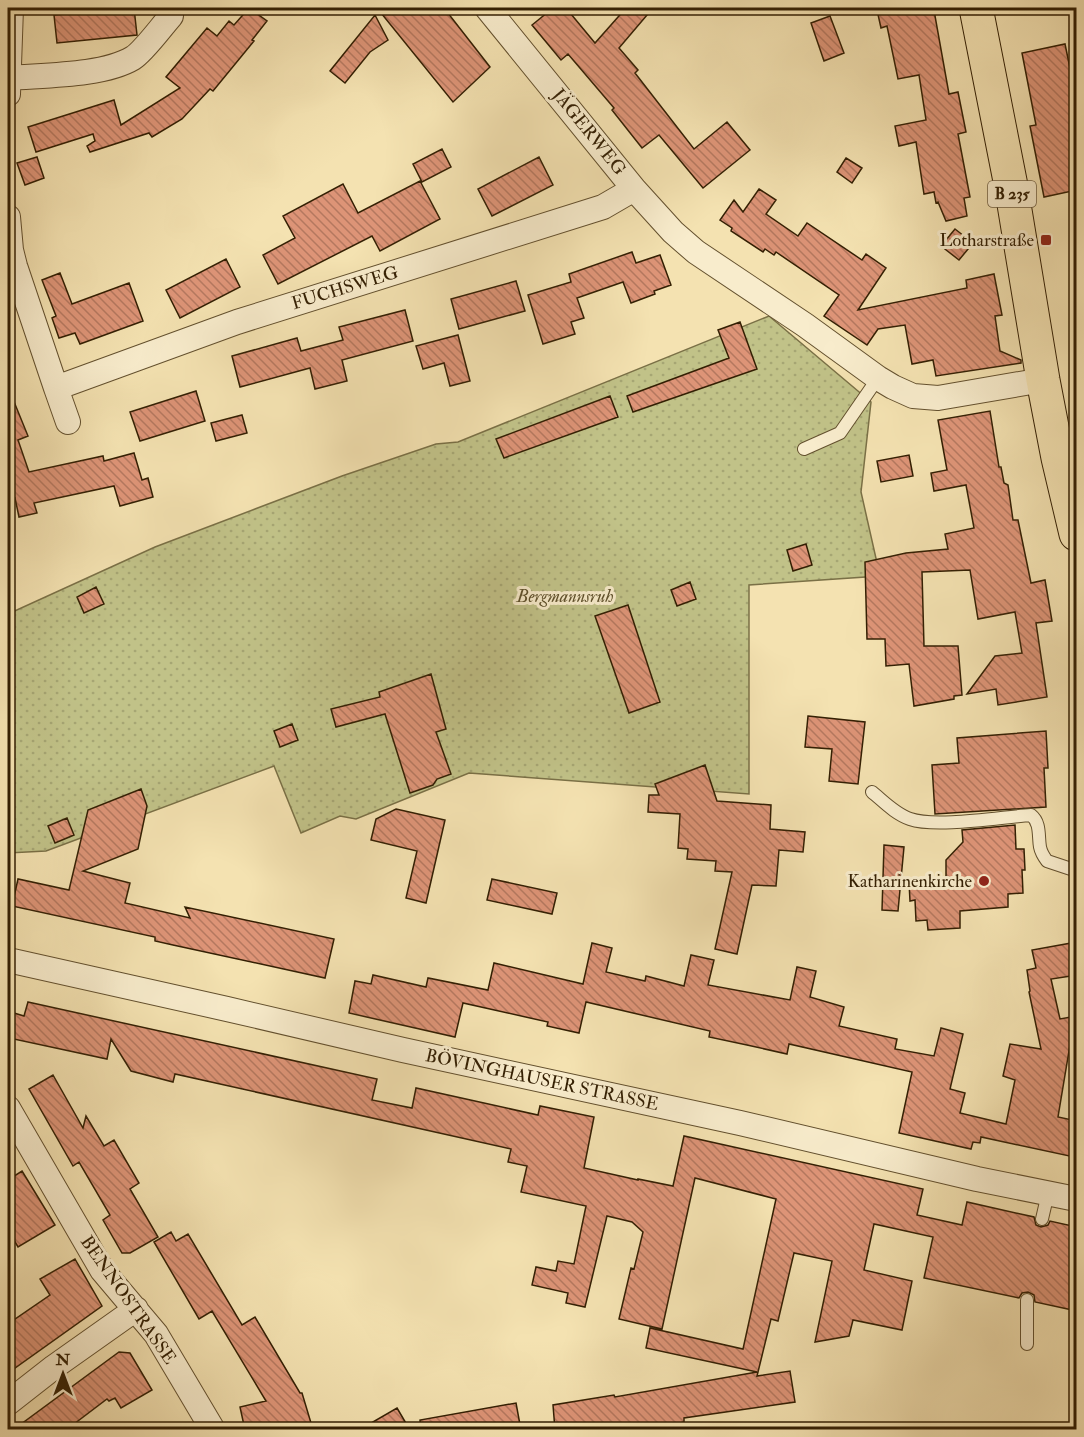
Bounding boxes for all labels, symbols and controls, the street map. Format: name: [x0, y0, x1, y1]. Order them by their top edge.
street label: JÄGERWEG: [546, 83, 631, 180]
road number: B 235: [988, 181, 1036, 207]
place label: Lotharstraße: [939, 229, 1034, 252]
marker: Lotharstraße: [1039, 233, 1053, 247]
street label: FUCHSWEG: [289, 261, 401, 315]
park label: Bergmannsruh: [516, 585, 613, 608]
place label: Katharinenkirche: [847, 870, 972, 893]
marker: Katharinenkirche: [977, 874, 991, 888]
street label: BÖVINGHAUSER STRASSE: [423, 1044, 661, 1116]
street label: BENNOSTRASSE: [75, 1231, 181, 1369]
north arrow: [33, 1344, 93, 1404]
text: N: [55, 1350, 71, 1370]

